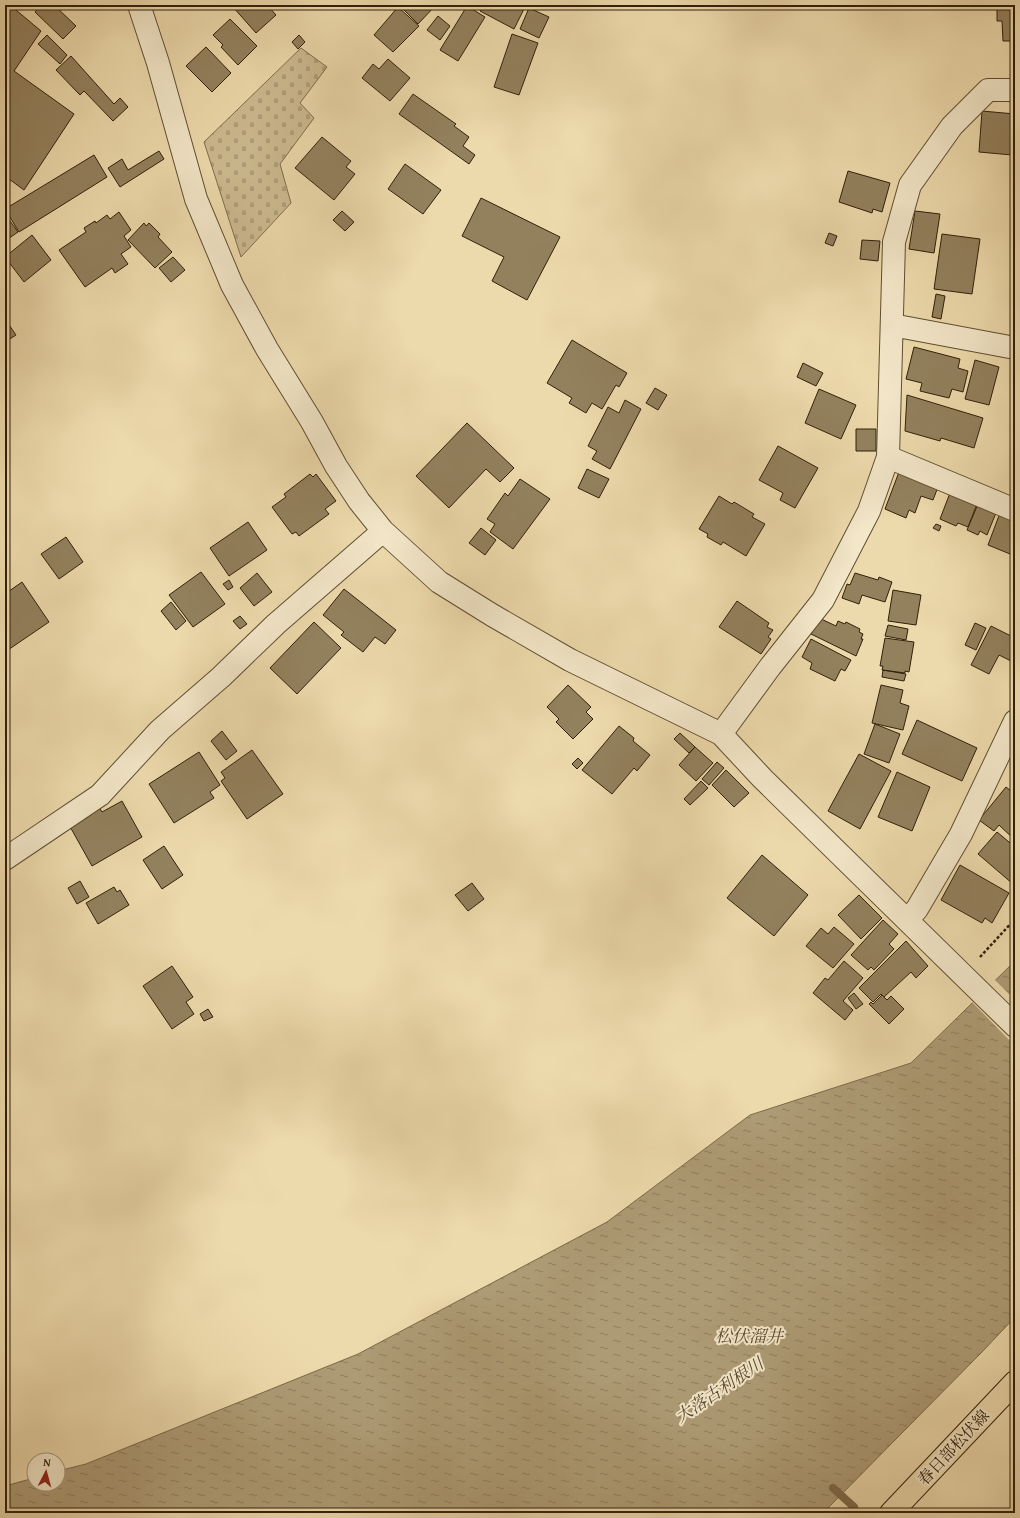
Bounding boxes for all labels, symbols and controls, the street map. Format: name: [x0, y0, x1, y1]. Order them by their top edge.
water label: 松伏溜井: [715, 1323, 785, 1348]
water label: 大落古利根川: [669, 1350, 770, 1428]
street label: 春日部松伏線: [911, 1404, 995, 1490]
north arrow: [26, 1452, 66, 1492]
text: N: [43, 1454, 52, 1470]

